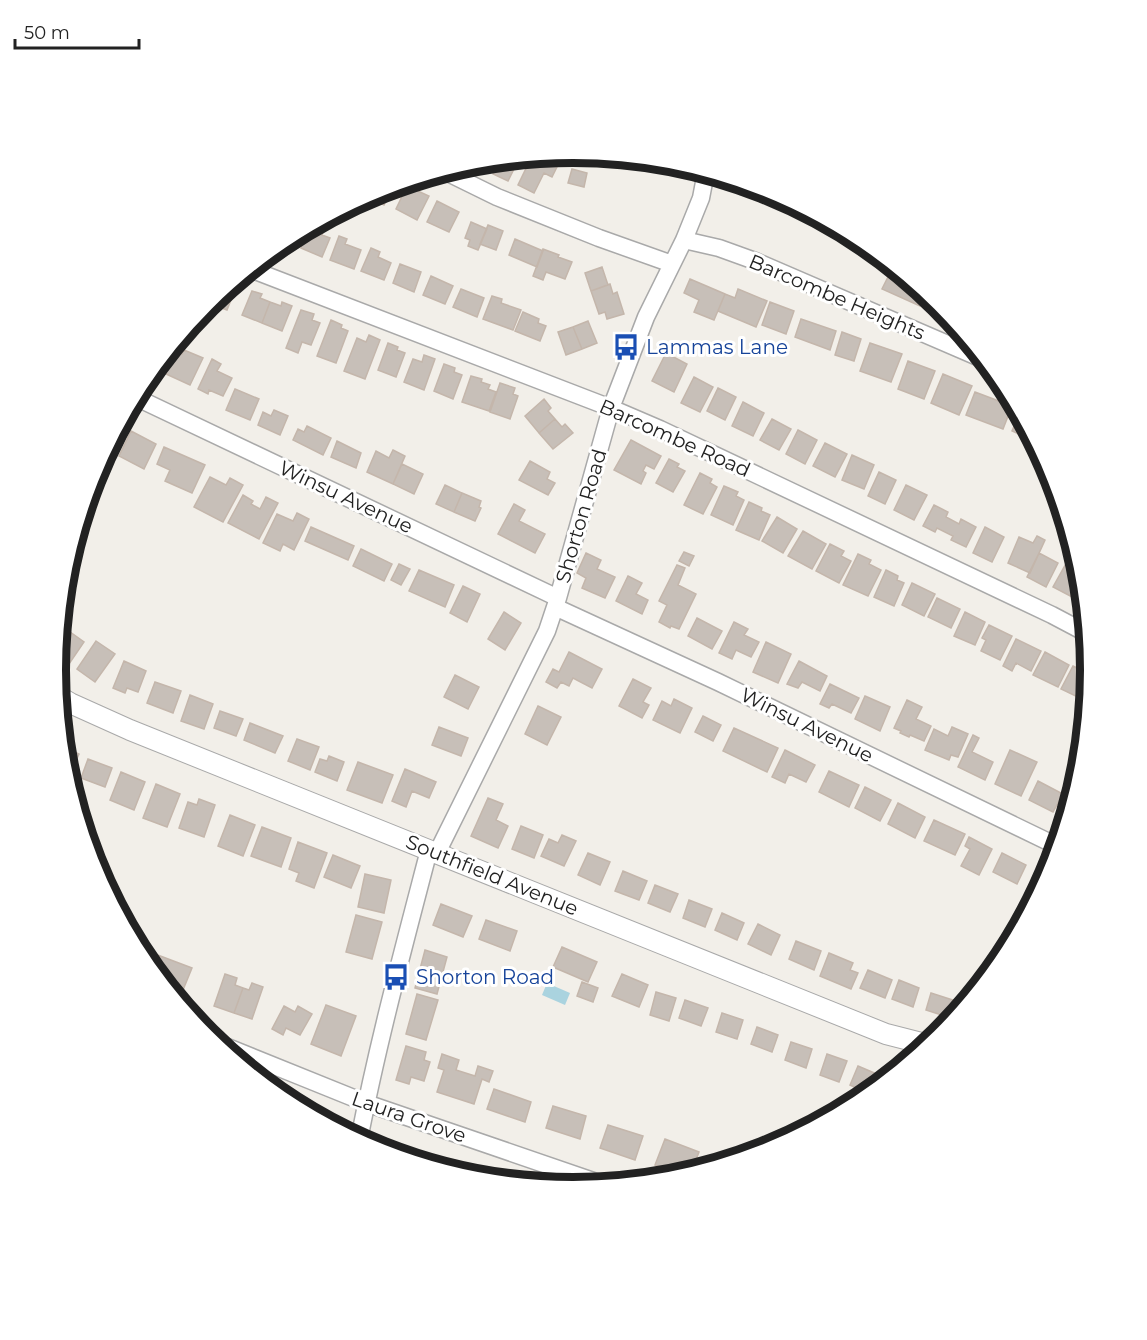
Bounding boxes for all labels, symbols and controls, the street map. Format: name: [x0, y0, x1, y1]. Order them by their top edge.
scale bar: [15, 12, 140, 50]
text: 50 m: [24, 22, 70, 44]
street label: Barcombe Heights: [745, 249, 929, 345]
bus stop icon: Lammas Lane: [611, 332, 641, 362]
place label: Lammas Lane: [646, 335, 788, 359]
street label: Barcombe Road: [596, 394, 754, 482]
street label: Shorton Road: [550, 446, 612, 586]
street label: Winsu Avenue: [275, 456, 417, 538]
street label: Winsu Avenue: [737, 683, 877, 767]
street label: Southfield Avenue: [402, 829, 582, 921]
bus stop icon: Shorton Road: [381, 962, 411, 992]
place label: Shorton Road: [416, 965, 554, 989]
street label: Laura Grove: [349, 1086, 469, 1148]

